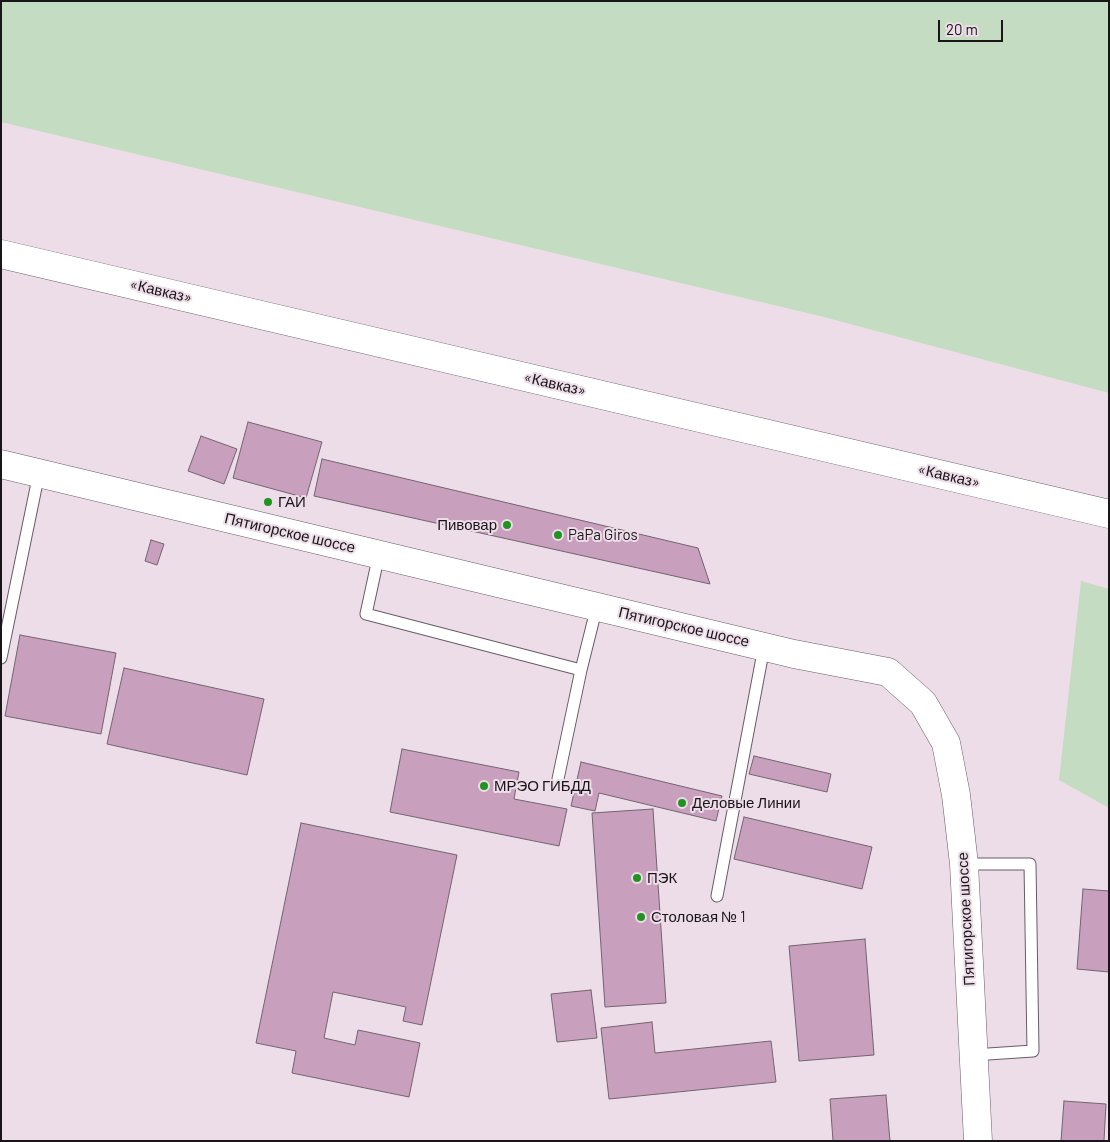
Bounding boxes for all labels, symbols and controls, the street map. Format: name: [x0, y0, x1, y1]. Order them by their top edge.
scale bar: [940, 10, 1005, 42]
text: 20 m: [946, 20, 978, 38]
street label: «Кавказ»: [128, 275, 194, 307]
street label: «Кавказ»: [522, 368, 588, 400]
street label: «Кавказ»: [916, 460, 982, 492]
place label: ГАИ: [278, 493, 306, 511]
marker: ГАИ: [262, 496, 274, 508]
street label: Пятигорское шоссе: [223, 509, 357, 557]
place label: Пивовар: [437, 516, 497, 534]
marker: Пивовар: [501, 519, 513, 531]
place label: PaPa Giros: [568, 526, 638, 544]
marker: PaPa Giros: [552, 529, 564, 541]
street label: Пятигорское шоссе: [617, 603, 751, 651]
place label: МРЭО ГИБДД: [494, 777, 591, 795]
marker: МРЭО ГИБДД: [478, 780, 490, 792]
place label: Деловые Линии: [692, 794, 801, 812]
marker: Деловые Линии: [676, 797, 688, 809]
street label: Пятигорское шоссе: [954, 852, 978, 986]
place label: ПЭК: [647, 869, 677, 887]
marker: ПЭК: [631, 872, 643, 884]
place label: Столовая № 1: [651, 908, 745, 926]
marker: Столовая № 1: [635, 911, 647, 923]

